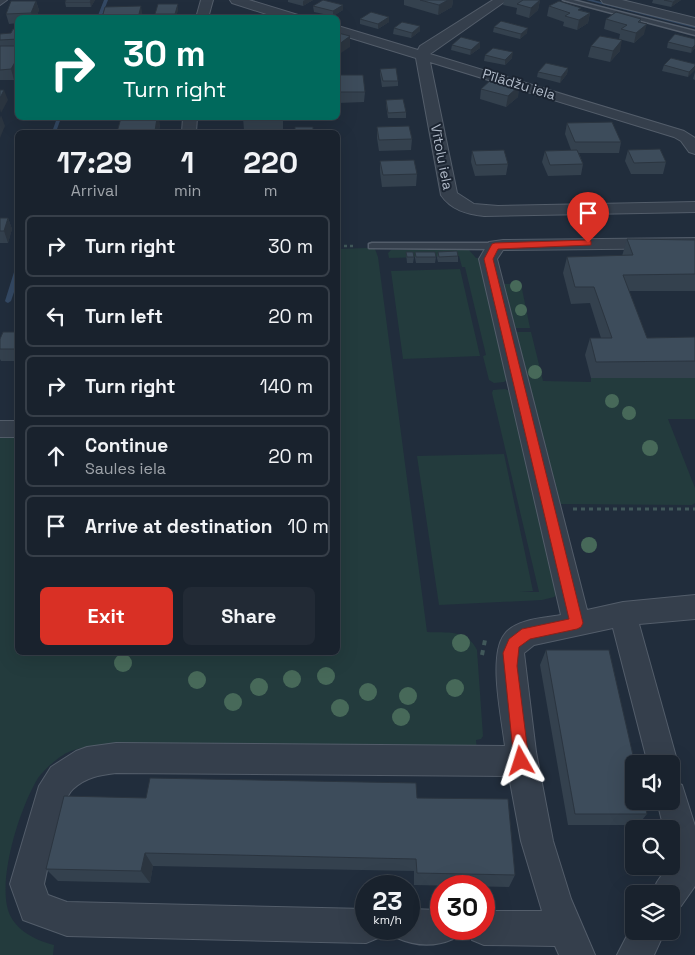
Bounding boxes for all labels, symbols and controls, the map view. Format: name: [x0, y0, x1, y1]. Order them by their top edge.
text: 30 m: [123, 32, 206, 76]
icon: right: [40, 35, 105, 100]
street label: Pīlādžu iela: [480, 64, 558, 104]
text: Turn right: [123, 75, 226, 103]
street label: Vītolu iela: [427, 123, 457, 191]
text: 17:29: [57, 143, 132, 182]
text: 1: [181, 143, 194, 182]
text: 220: [243, 143, 298, 182]
text: Arrival: [71, 180, 118, 201]
text: min: [174, 180, 201, 201]
text: m: [264, 180, 278, 201]
pin: [567, 192, 609, 243]
icon: arrive: [574, 199, 602, 227]
icon: right: [42, 232, 70, 260]
text: Turn right: [85, 234, 175, 259]
text: 30 m: [268, 234, 313, 259]
icon: left: [42, 302, 70, 330]
text: Turn left: [85, 304, 163, 329]
text: 20 m: [268, 304, 313, 329]
icon: right: [42, 372, 70, 400]
text: Turn right: [85, 374, 175, 399]
text: 140 m: [260, 374, 313, 399]
text: Continue: [85, 433, 168, 458]
icon: ahead: [42, 442, 70, 470]
text: 20 m: [268, 444, 313, 469]
text: Saules iela: [85, 458, 166, 479]
icon: arrive: [42, 512, 70, 540]
text: Arrive at destination: [85, 514, 273, 539]
text: 10 m: [288, 514, 329, 539]
button: Exit: [40, 587, 173, 645]
button: Share: [183, 587, 315, 645]
position arrow: [494, 734, 546, 786]
map controls: [625, 755, 680, 940]
button: sound: [625, 755, 680, 810]
button: search: [625, 820, 680, 875]
speed limit sign: 30: [430, 875, 495, 940]
text: 23: [372, 885, 403, 917]
button: layers: [625, 885, 680, 940]
text: km/h: [373, 912, 402, 928]

